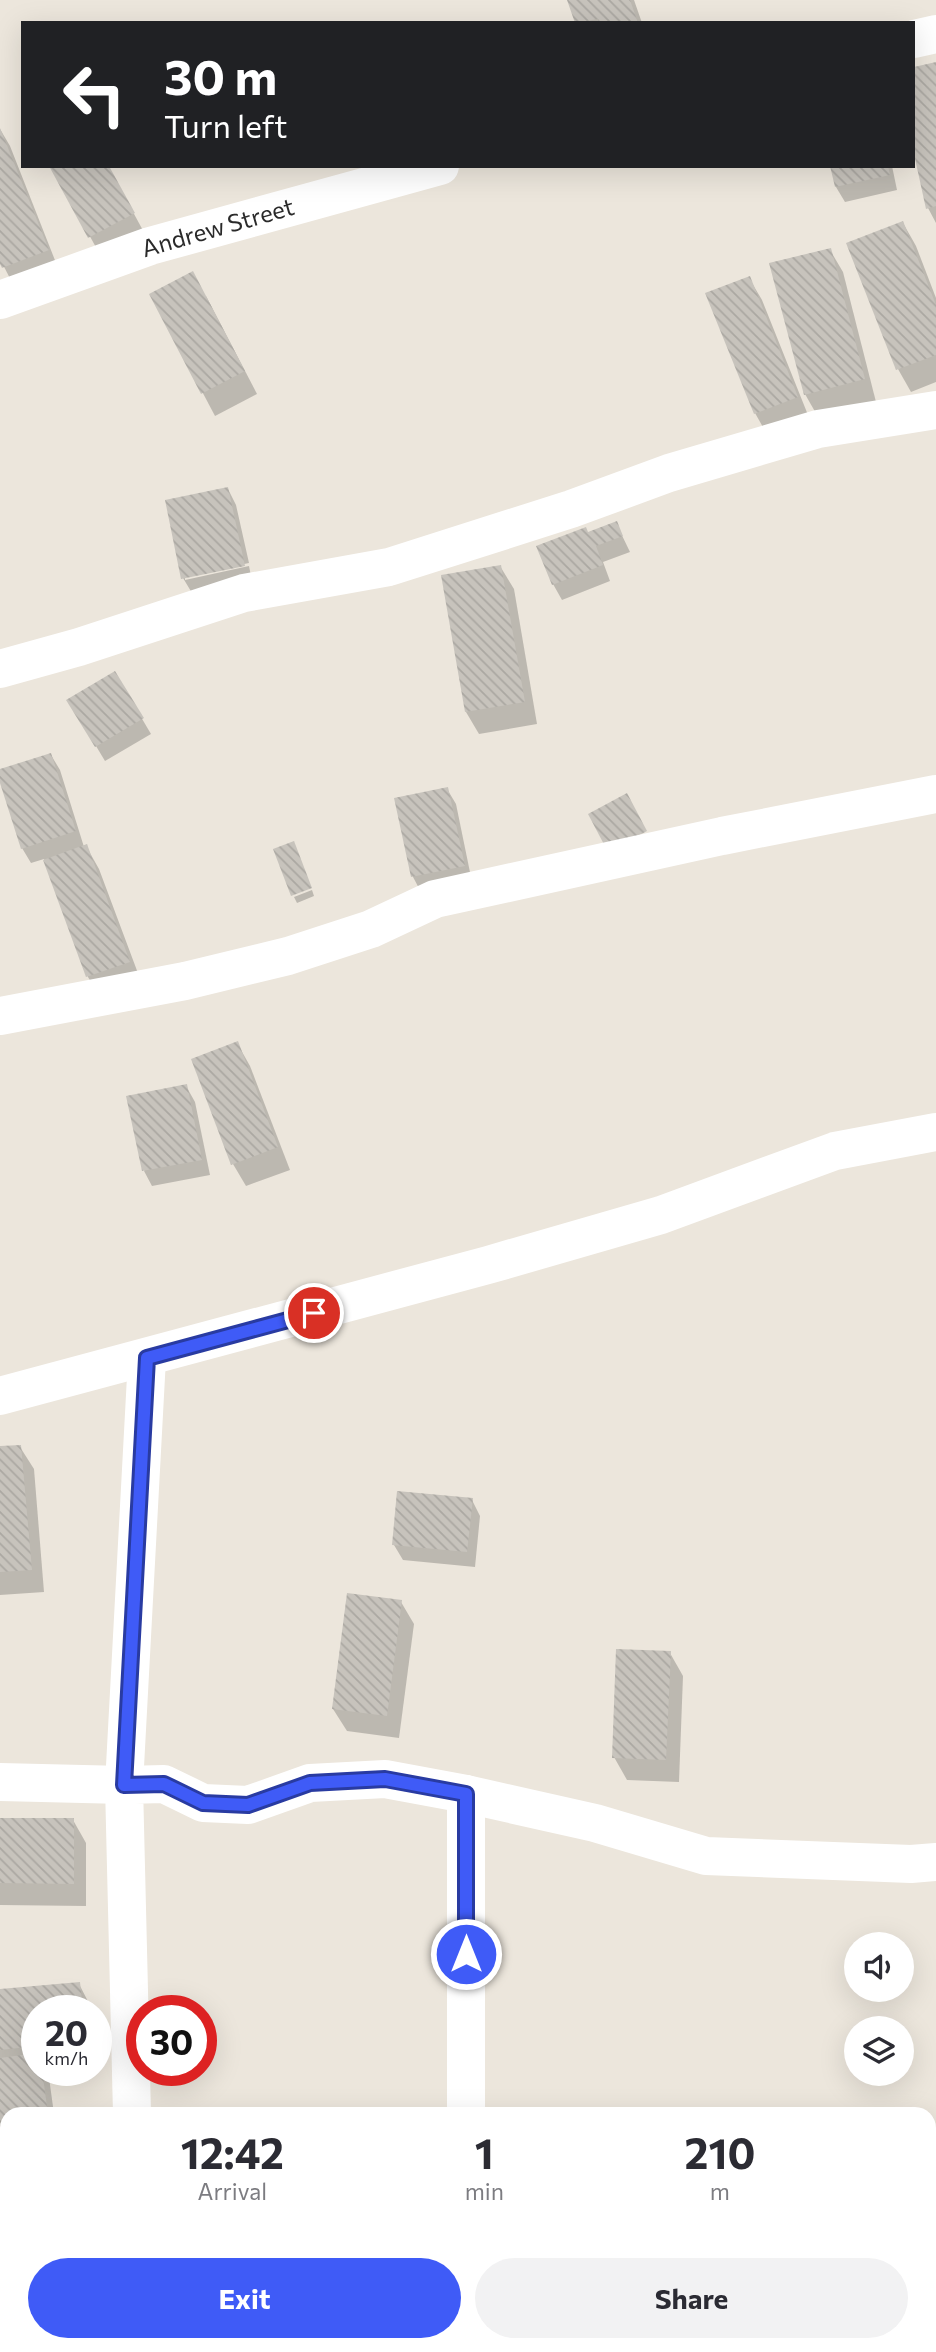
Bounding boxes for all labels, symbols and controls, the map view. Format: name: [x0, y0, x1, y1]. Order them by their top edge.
text: 30 m: [164, 45, 277, 105]
icon: left: [49, 49, 140, 140]
text: Turn left: [164, 105, 288, 145]
street label: Andrew Street: [138, 191, 297, 262]
pin: [284, 1283, 344, 1343]
icon: arrive: [295, 1294, 333, 1332]
position arrow: [429, 1917, 503, 1991]
map controls: [844, 1932, 914, 2086]
button: sound: [844, 1932, 914, 2002]
speed limit sign: 30: [126, 1995, 217, 2086]
text: 20: [45, 2010, 88, 2053]
button: layers: [844, 2016, 914, 2086]
text: km/h: [45, 2047, 88, 2069]
text: 12:42: [181, 2126, 284, 2178]
text: 1: [475, 2126, 494, 2178]
text: 210: [685, 2126, 755, 2178]
text: Arrival: [198, 2177, 267, 2205]
text: min: [465, 2177, 504, 2205]
text: m: [710, 2177, 730, 2205]
button: Exit: [28, 2258, 461, 2338]
button: Share: [475, 2258, 908, 2338]

